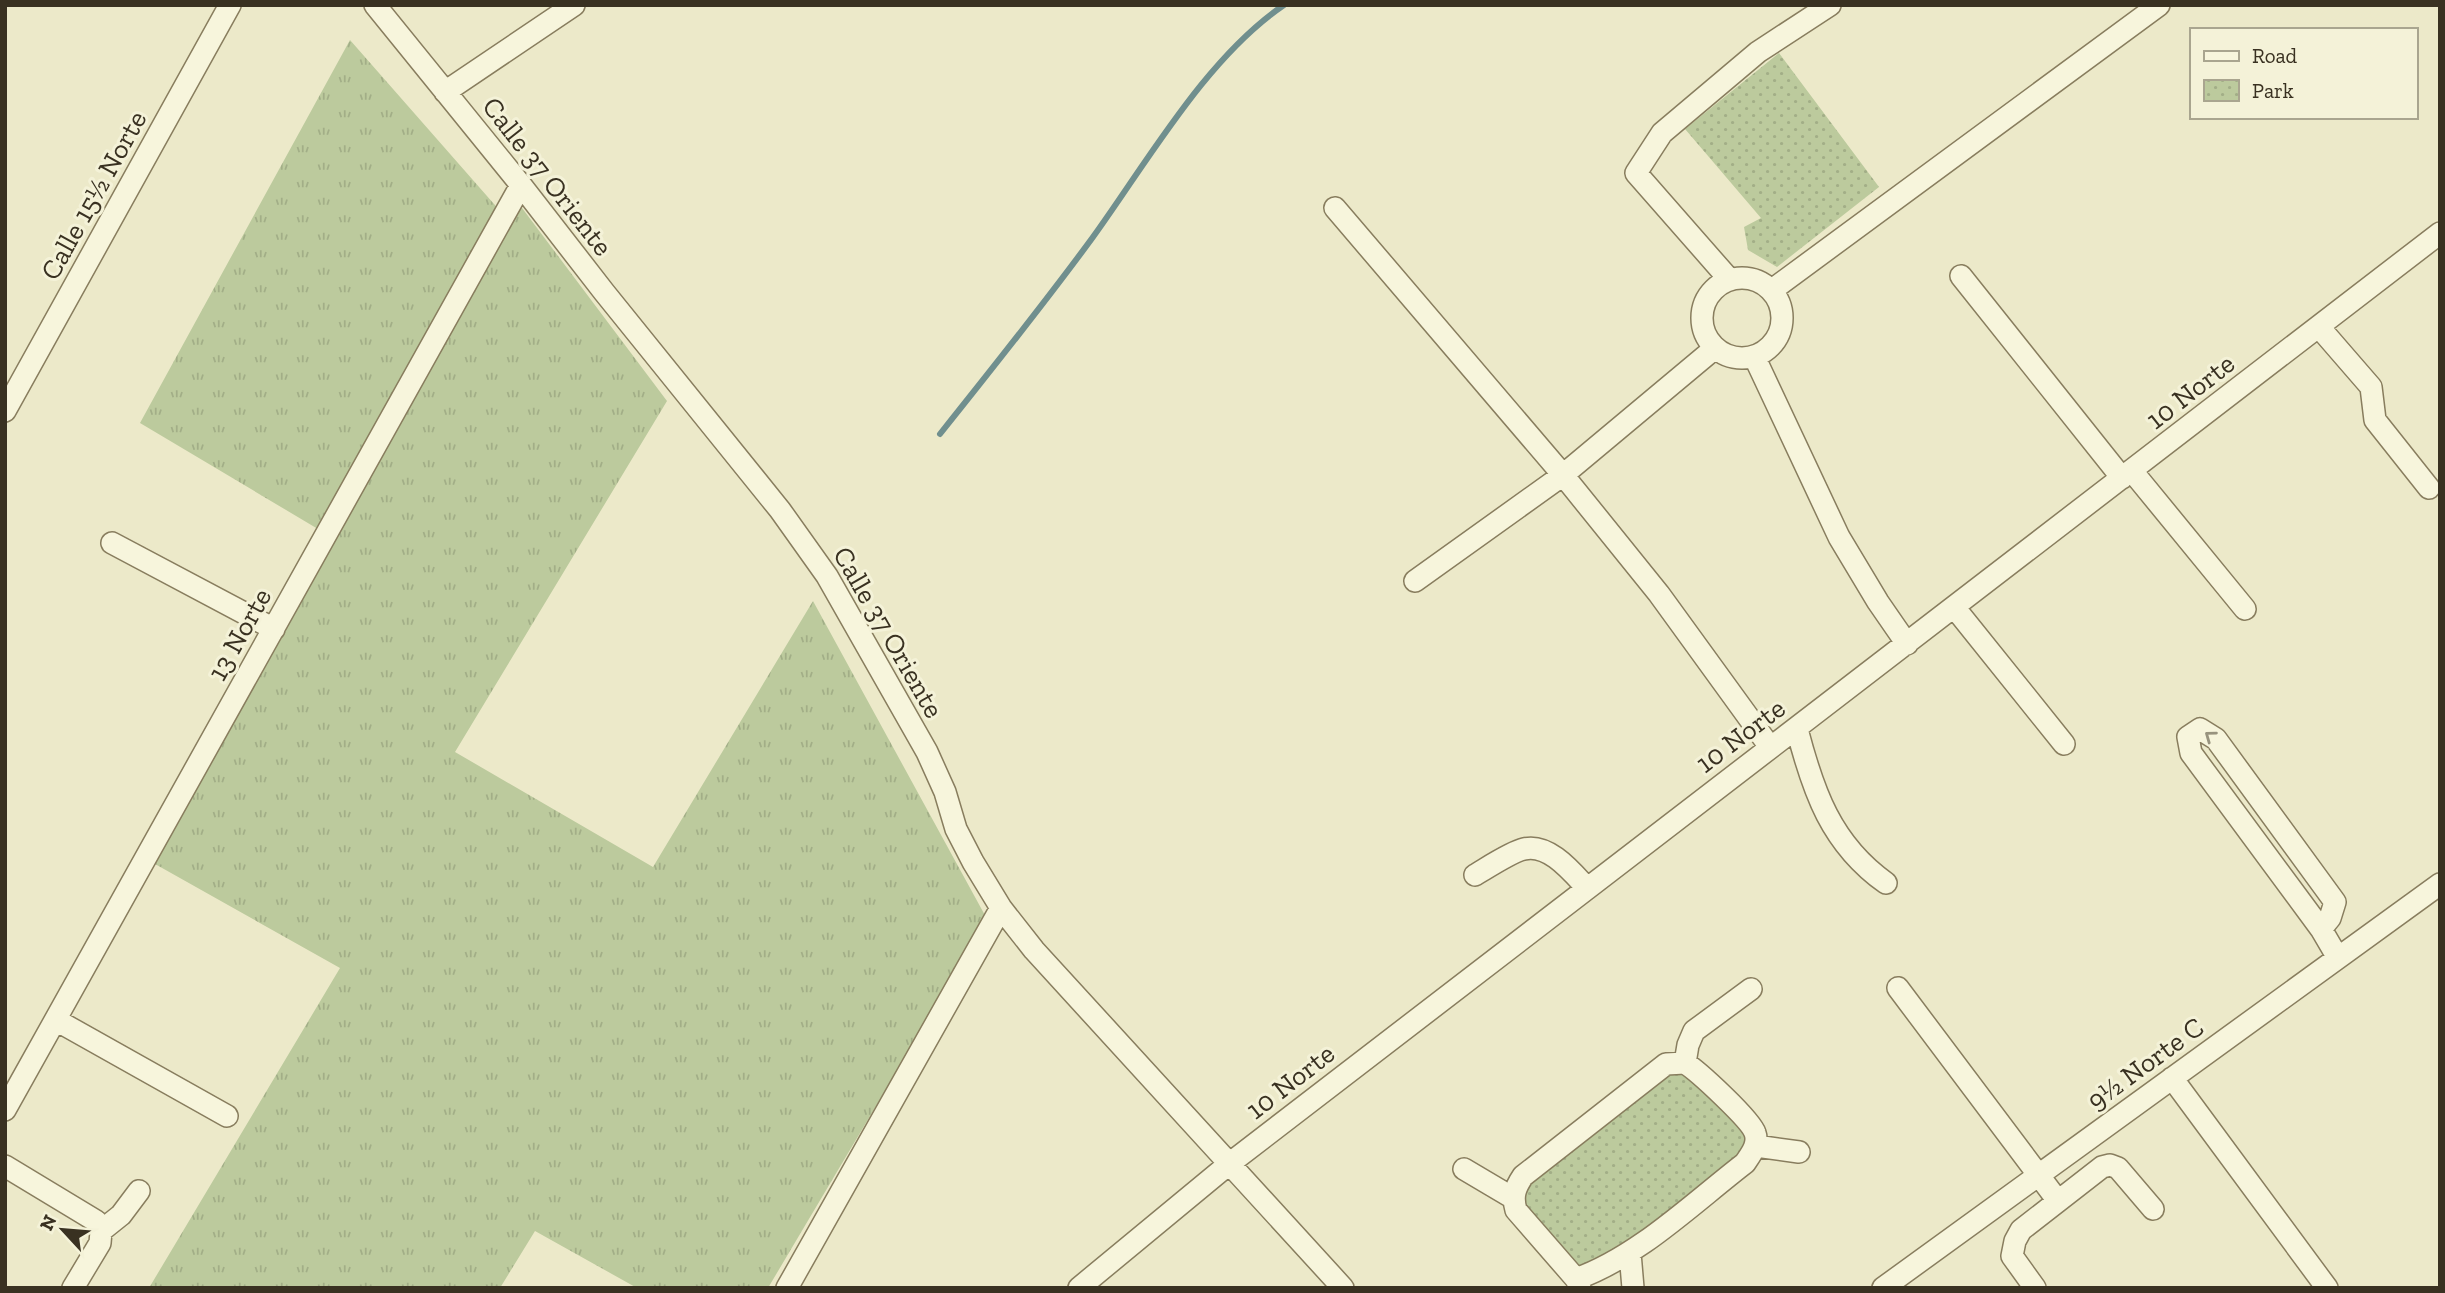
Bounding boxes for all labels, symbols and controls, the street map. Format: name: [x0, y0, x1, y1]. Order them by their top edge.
legend: [2190, 28, 2417, 119]
text: Road: [2252, 43, 2298, 68]
text: Park: [2252, 78, 2294, 103]
street label: Calle 37 Oriente: [475, 90, 620, 262]
street label: Calle 15½ Norte: [33, 105, 153, 286]
street label: 10 Norte: [2140, 347, 2241, 436]
street label: Calle 37 Oriente: [826, 541, 951, 724]
street label: 13 Norte: [201, 582, 278, 686]
street label: 10 Norte: [1689, 691, 1791, 780]
one-way arrow: [2205, 732, 2217, 744]
street label: 9½ Norte C: [2080, 1010, 2210, 1117]
street label: 10 Norte: [1240, 1037, 1341, 1126]
north arrow: [28, 1195, 98, 1265]
text: N: [35, 1211, 62, 1234]

